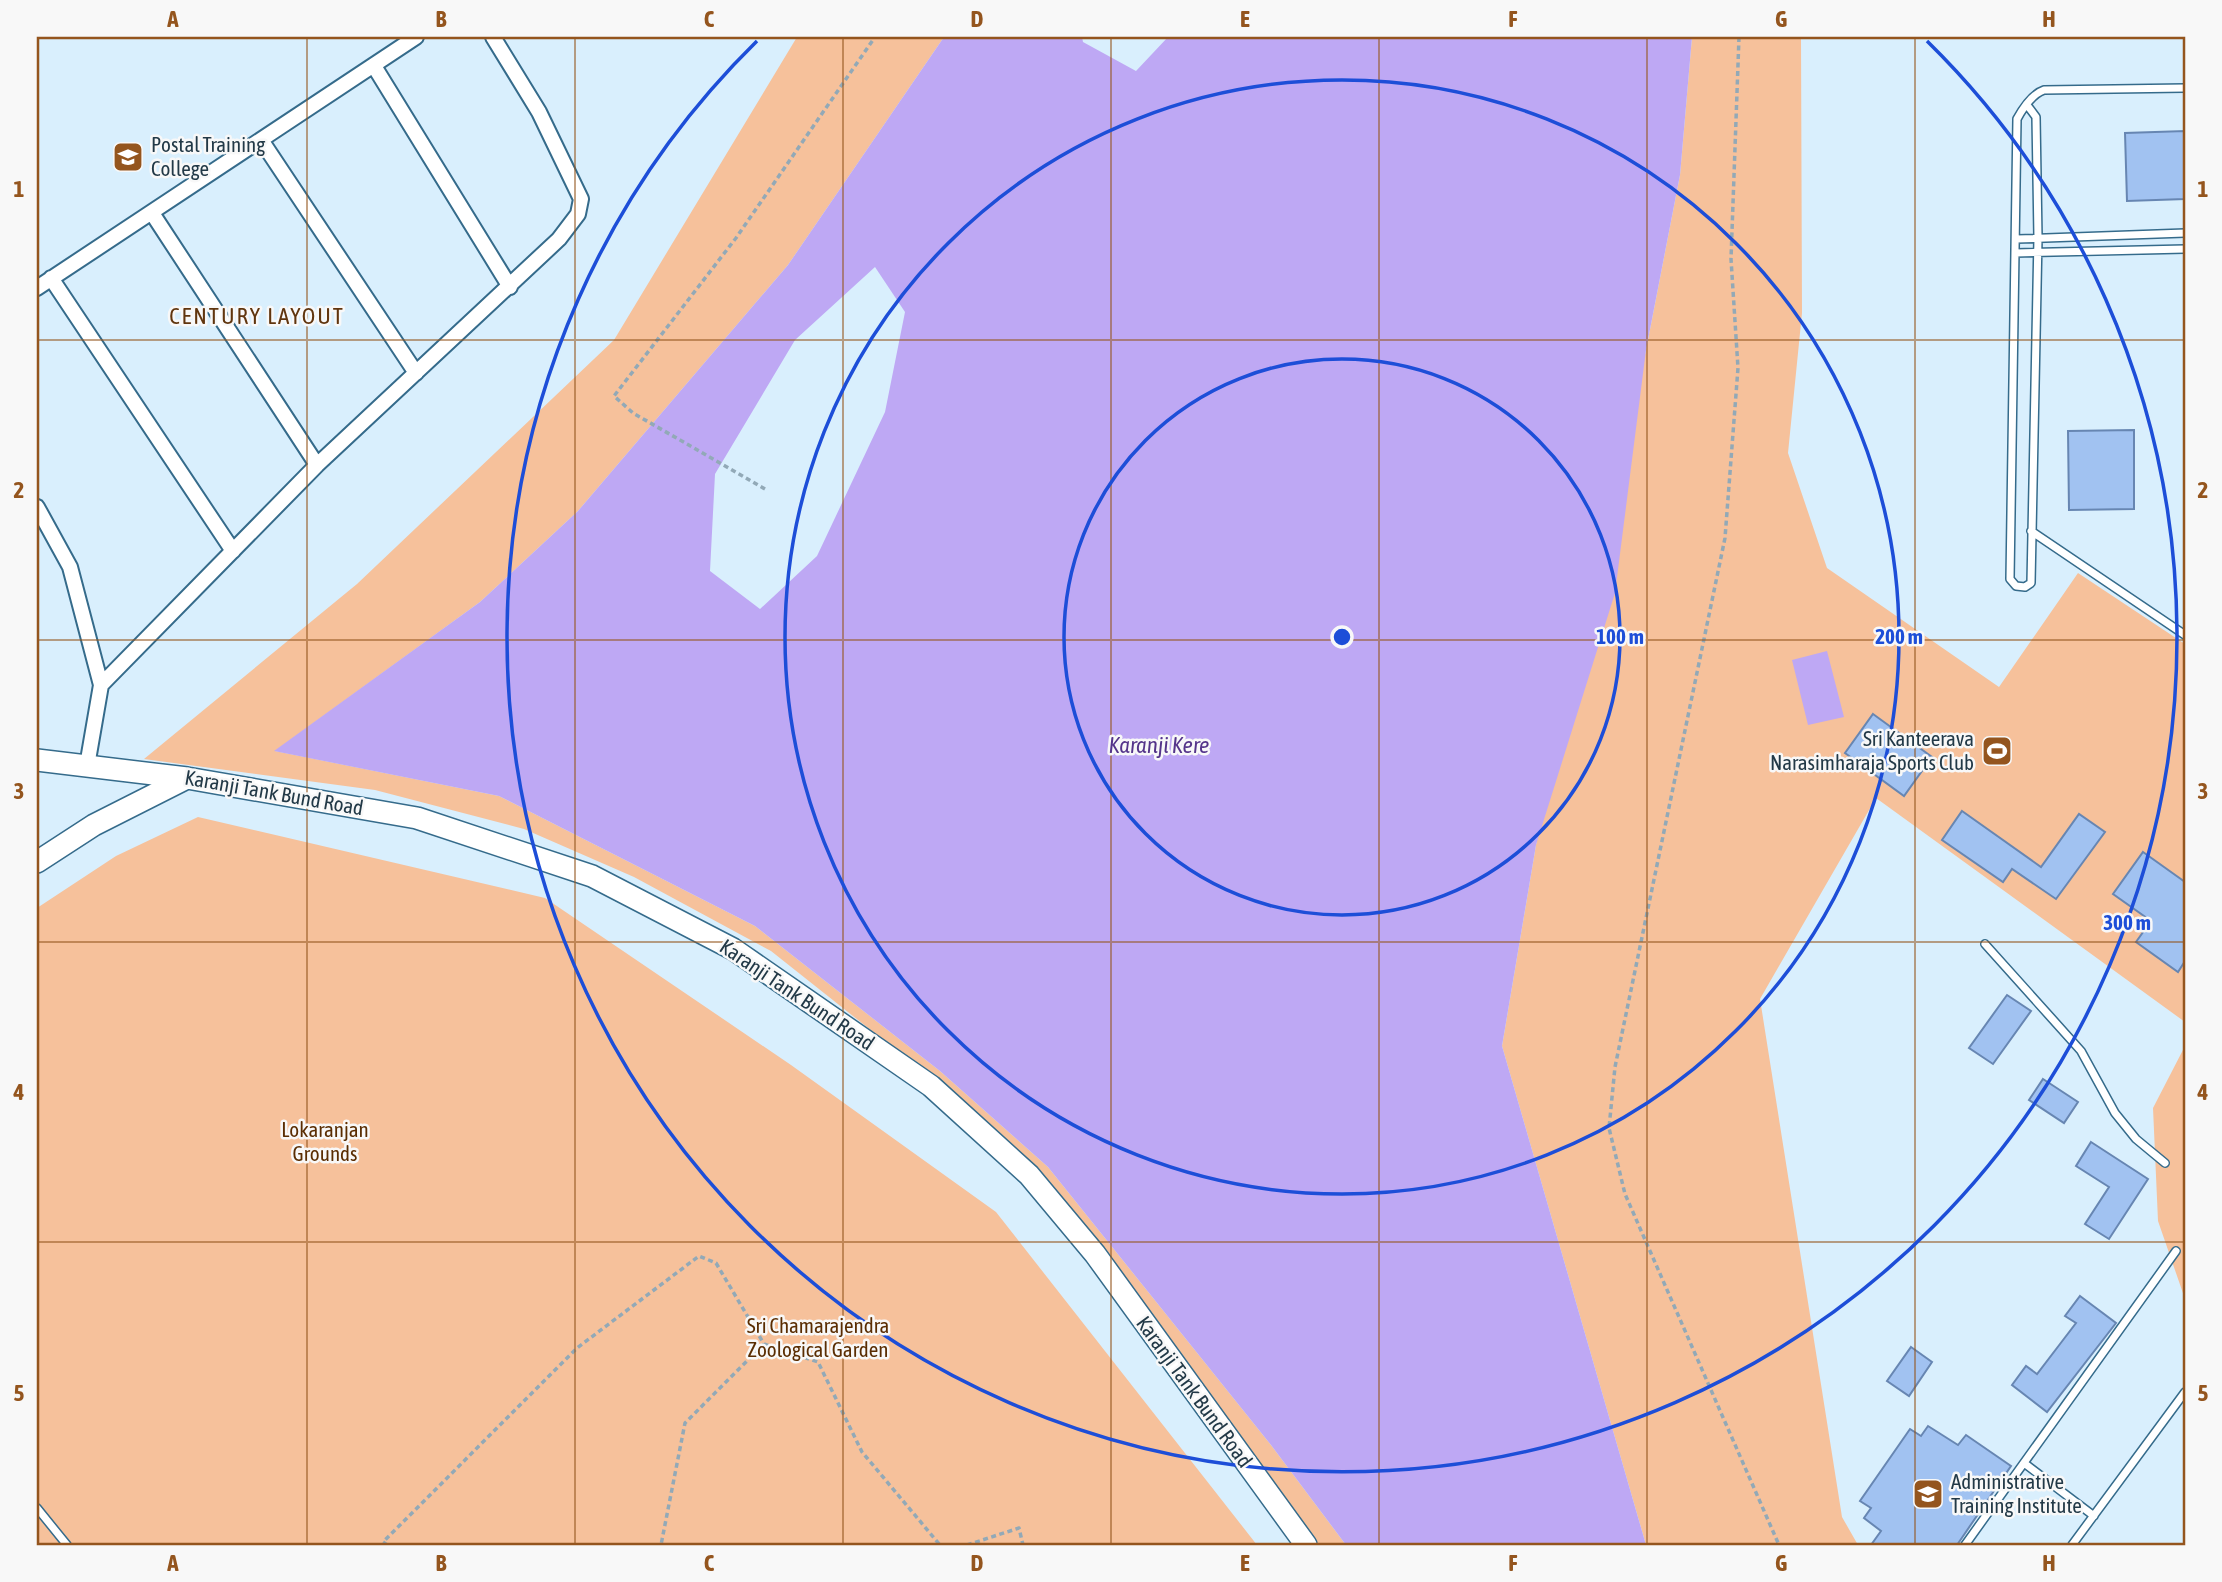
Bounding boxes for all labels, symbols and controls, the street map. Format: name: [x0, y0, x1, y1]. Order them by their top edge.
text: A: [166, 6, 179, 32]
text: B: [436, 6, 447, 32]
text: C: [704, 6, 715, 32]
text: D: [971, 6, 984, 32]
text: E: [1240, 6, 1250, 32]
text: F: [1508, 6, 1518, 32]
text: G: [1775, 6, 1787, 32]
text: H: [2042, 6, 2056, 32]
place label: Postal Training College: [151, 132, 265, 180]
school or university icon: Postal Training College: [111, 140, 145, 174]
text: 1: [14, 176, 25, 202]
text: 1: [2198, 176, 2209, 202]
district label: CENTURY LAYOUT: [169, 303, 345, 329]
text: 2: [14, 477, 24, 503]
text: 2: [2198, 477, 2208, 503]
text: 100 m: [1596, 624, 1644, 648]
text: 200 m: [1875, 624, 1923, 648]
centre of rings: [1330, 625, 1354, 649]
place label: Sri Kanteerava Narasimharaja Sports Club: [1770, 726, 1974, 774]
water label: Karanji Kere: [1109, 732, 1209, 758]
sports icon: Sri Kanteerava Narasimharaja Sports Club: [1980, 734, 2014, 768]
street label: Karanji Tank Bund Road: [183, 764, 365, 820]
text: 3: [14, 778, 24, 804]
text: 3: [2198, 778, 2208, 804]
text: 300 m: [2103, 910, 2151, 934]
street label: Karanji Tank Bund Road: [716, 934, 879, 1055]
text: 4: [13, 1079, 25, 1105]
text: 4: [2197, 1079, 2209, 1105]
park label: Lokaranjan Grounds: [281, 1117, 369, 1165]
street label: Karanji Tank Bund Road: [1132, 1311, 1258, 1472]
park label: Sri Chamarajendra Zoological Garden: [747, 1313, 889, 1361]
text: 5: [14, 1380, 25, 1406]
text: 5: [2198, 1380, 2209, 1406]
place label: Administrative Training Institute: [1951, 1469, 2082, 1517]
school or university icon: Administrative Training Institute: [1911, 1477, 1945, 1511]
text: A: [166, 1550, 179, 1576]
text: B: [436, 1550, 447, 1576]
text: C: [704, 1550, 715, 1576]
text: D: [971, 1550, 984, 1576]
text: E: [1240, 1550, 1250, 1576]
text: F: [1508, 1550, 1518, 1576]
text: G: [1775, 1550, 1787, 1576]
text: H: [2042, 1550, 2056, 1576]

